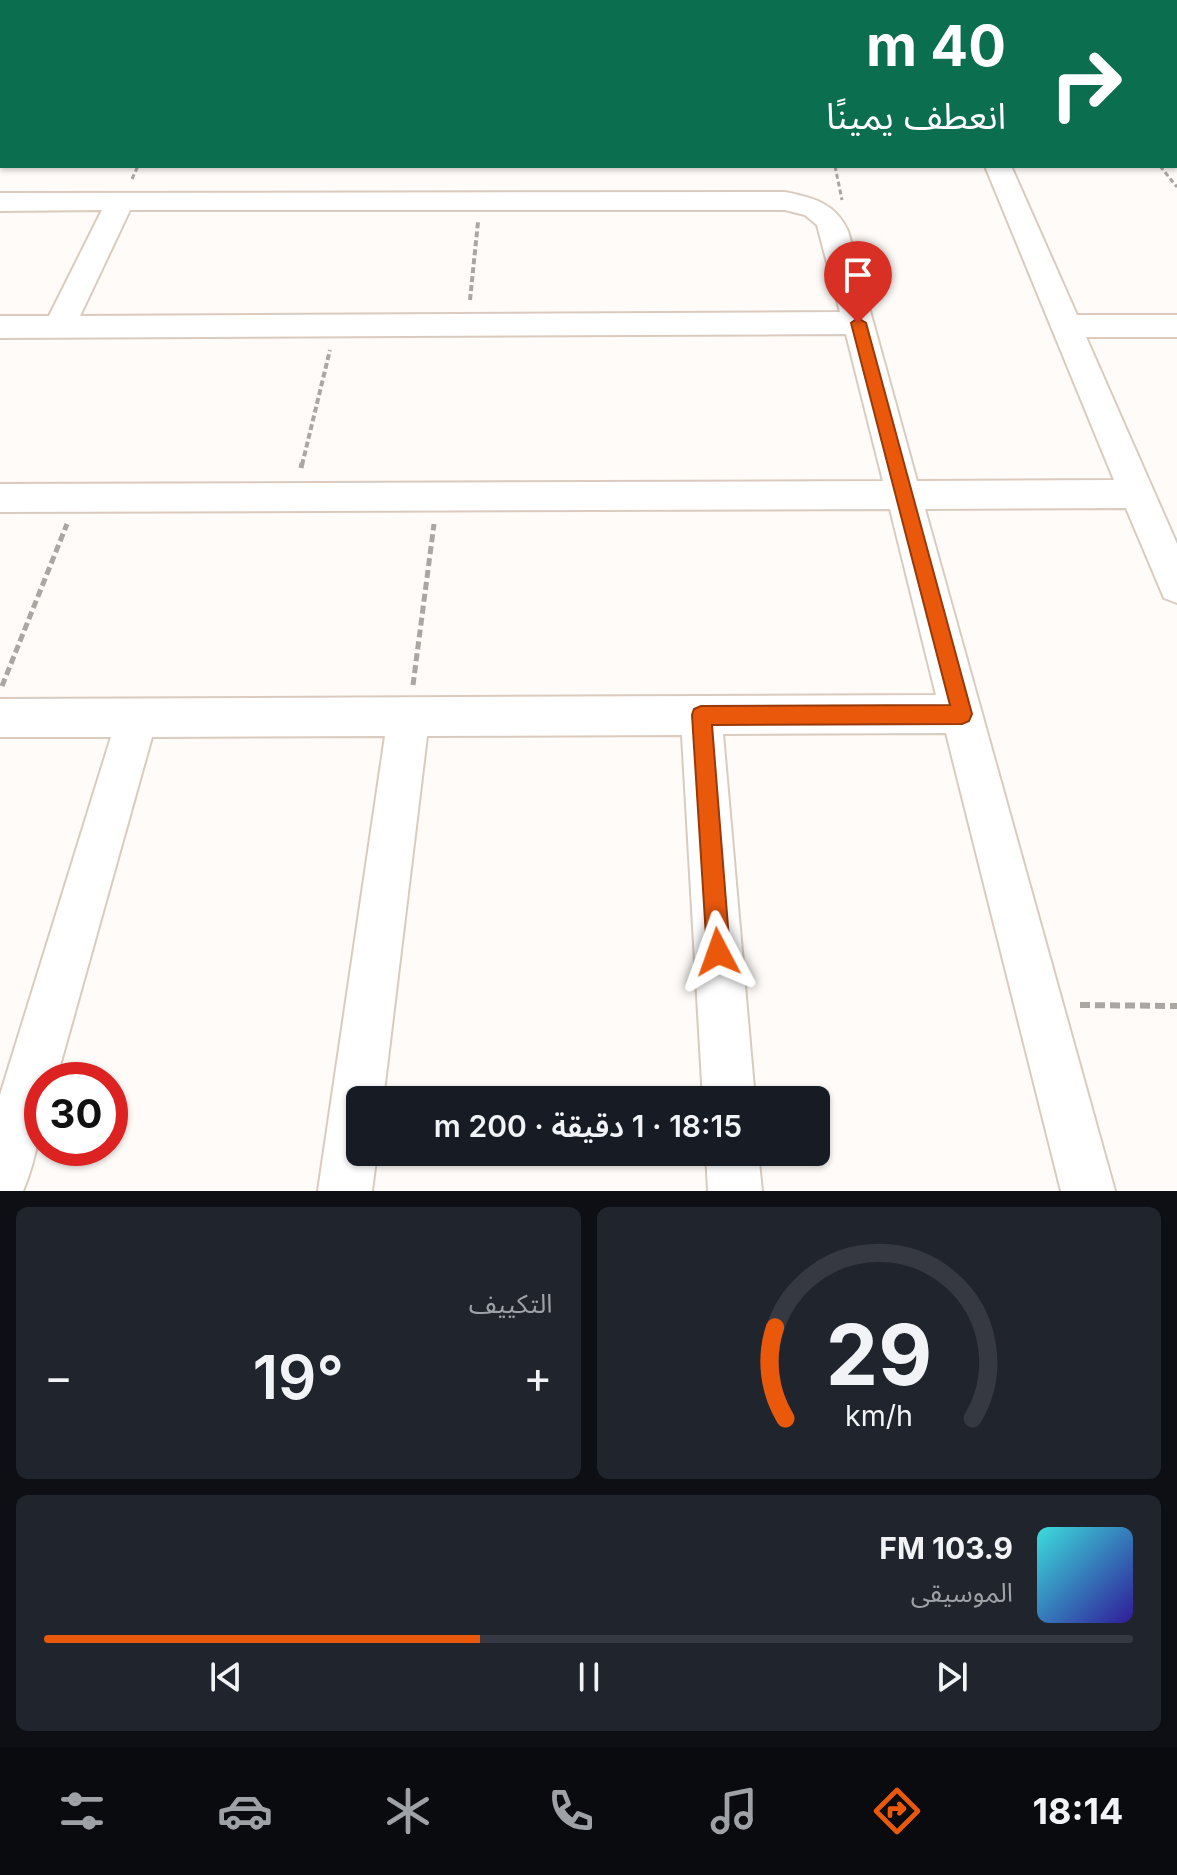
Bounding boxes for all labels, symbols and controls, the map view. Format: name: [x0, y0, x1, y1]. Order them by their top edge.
text: 40 m: [866, 12, 1006, 80]
icon: right: [1034, 32, 1138, 136]
text: انعطف يمينًا: [826, 94, 1006, 138]
pin: [824, 241, 892, 323]
icon: arrive: [836, 253, 880, 297]
position arrow: [676, 910, 760, 994]
speed limit sign: 30: [24, 1062, 128, 1166]
text: 18:15 · 1 دقيقة · 200 m: [434, 1108, 742, 1144]
text: التكييف: [469, 1288, 553, 1319]
text: 29: [826, 1304, 932, 1405]
text: 19°: [253, 1341, 344, 1413]
text: −: [44, 1350, 73, 1404]
text: +: [523, 1350, 552, 1404]
text: km/h: [845, 1398, 913, 1433]
text: 103.9 FM: [879, 1530, 1013, 1566]
text: الموسيقى: [911, 1577, 1013, 1608]
icon: previous: [204, 1655, 248, 1699]
icon: pause: [567, 1655, 611, 1699]
icon: next: [930, 1655, 974, 1699]
icon: filters: [54, 1783, 110, 1839]
icon: car: [217, 1783, 273, 1839]
icon: climate: [380, 1783, 436, 1839]
icon: phone: [543, 1783, 599, 1839]
icon: music: [706, 1783, 762, 1839]
icon: directions: [869, 1783, 925, 1839]
text: 18:14: [1033, 1789, 1123, 1833]

